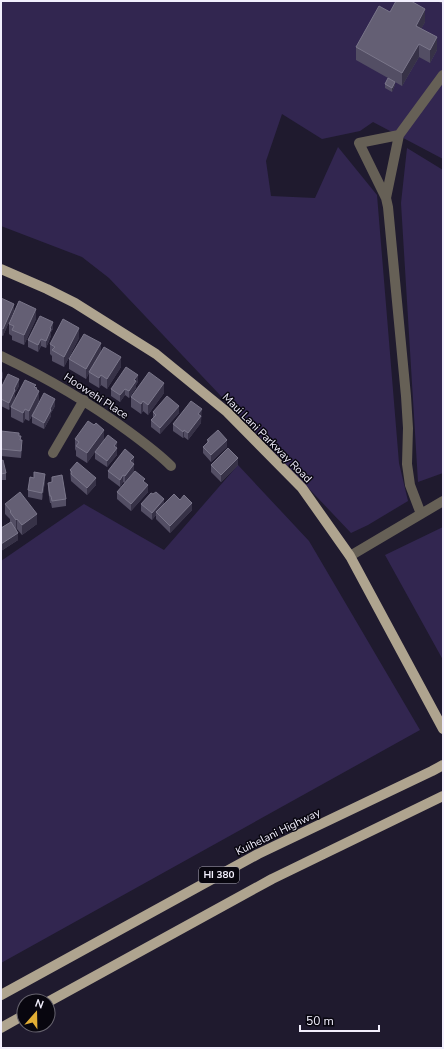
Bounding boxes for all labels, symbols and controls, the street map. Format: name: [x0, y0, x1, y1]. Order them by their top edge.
street label: Hoowehi Place: [61, 370, 131, 423]
street label: Maui Lani Parkway Road: [219, 390, 315, 486]
street label: Kuihelani Highway: [233, 805, 323, 859]
road number: HI 380: [199, 867, 239, 883]
north arrow: [16, 993, 56, 1033]
text: N: [33, 996, 46, 1013]
scale bar: [300, 1007, 379, 1033]
text: 50 m: [306, 1013, 334, 1029]

